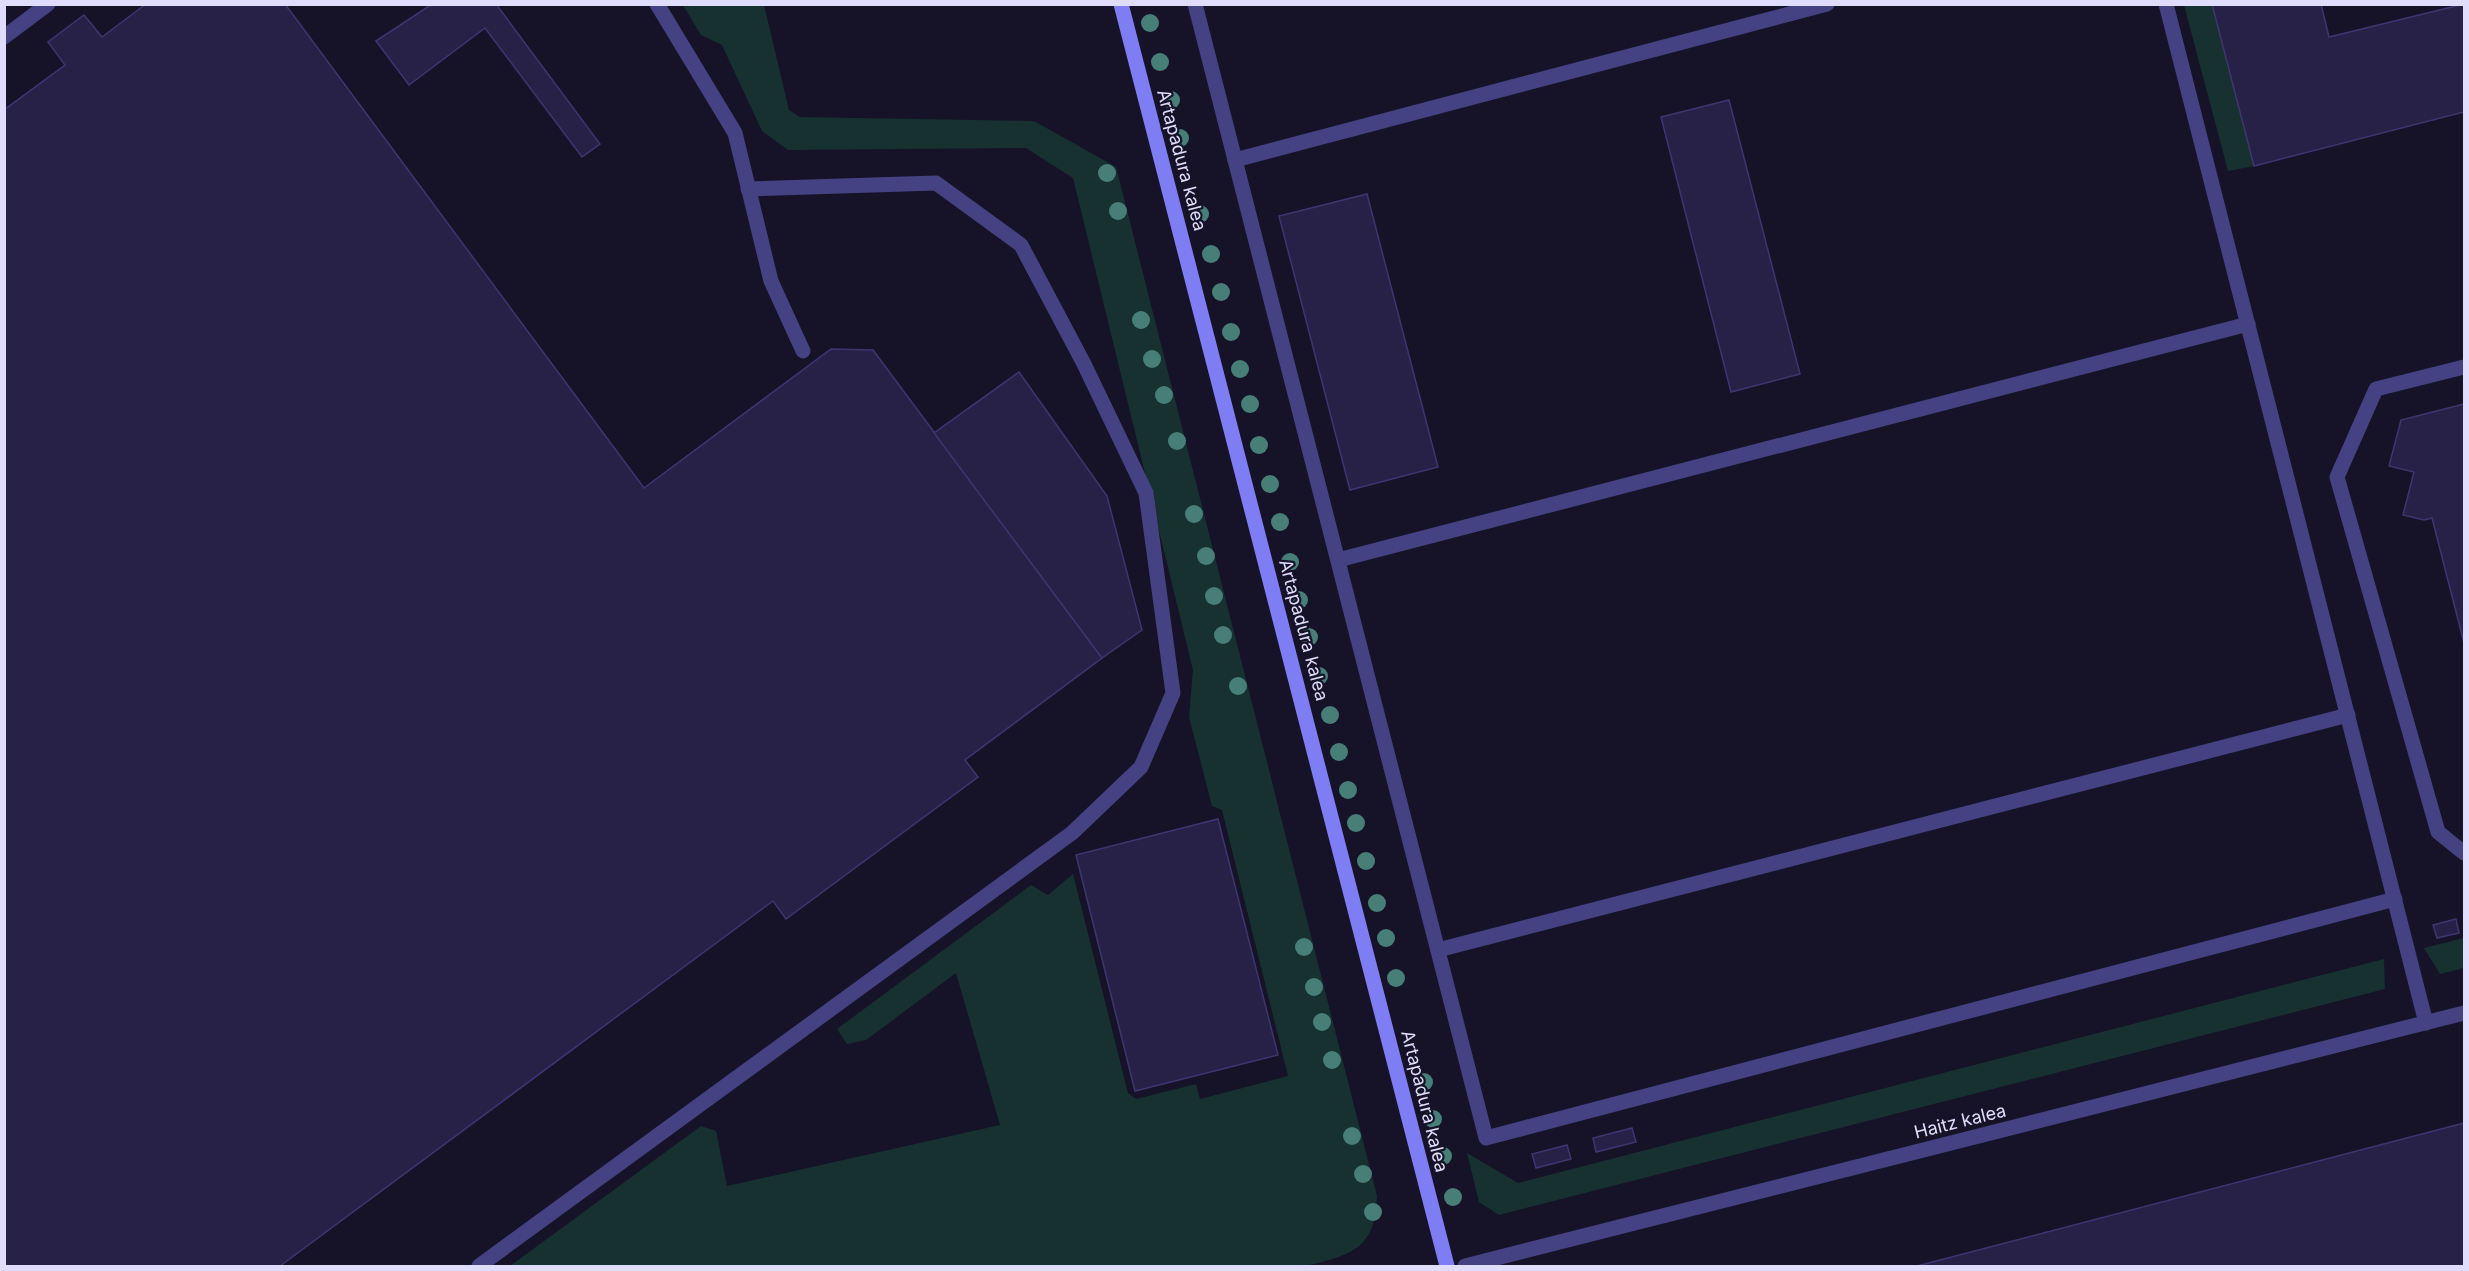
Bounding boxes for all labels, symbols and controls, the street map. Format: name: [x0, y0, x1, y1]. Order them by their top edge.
street label: Artapadura kalea: [1153, 87, 1211, 233]
street label: Artapadura kalea: [1275, 557, 1333, 703]
street label: Artapadura kalea: [1397, 1028, 1453, 1174]
street label: Haitz kalea: [1912, 1099, 2008, 1143]

